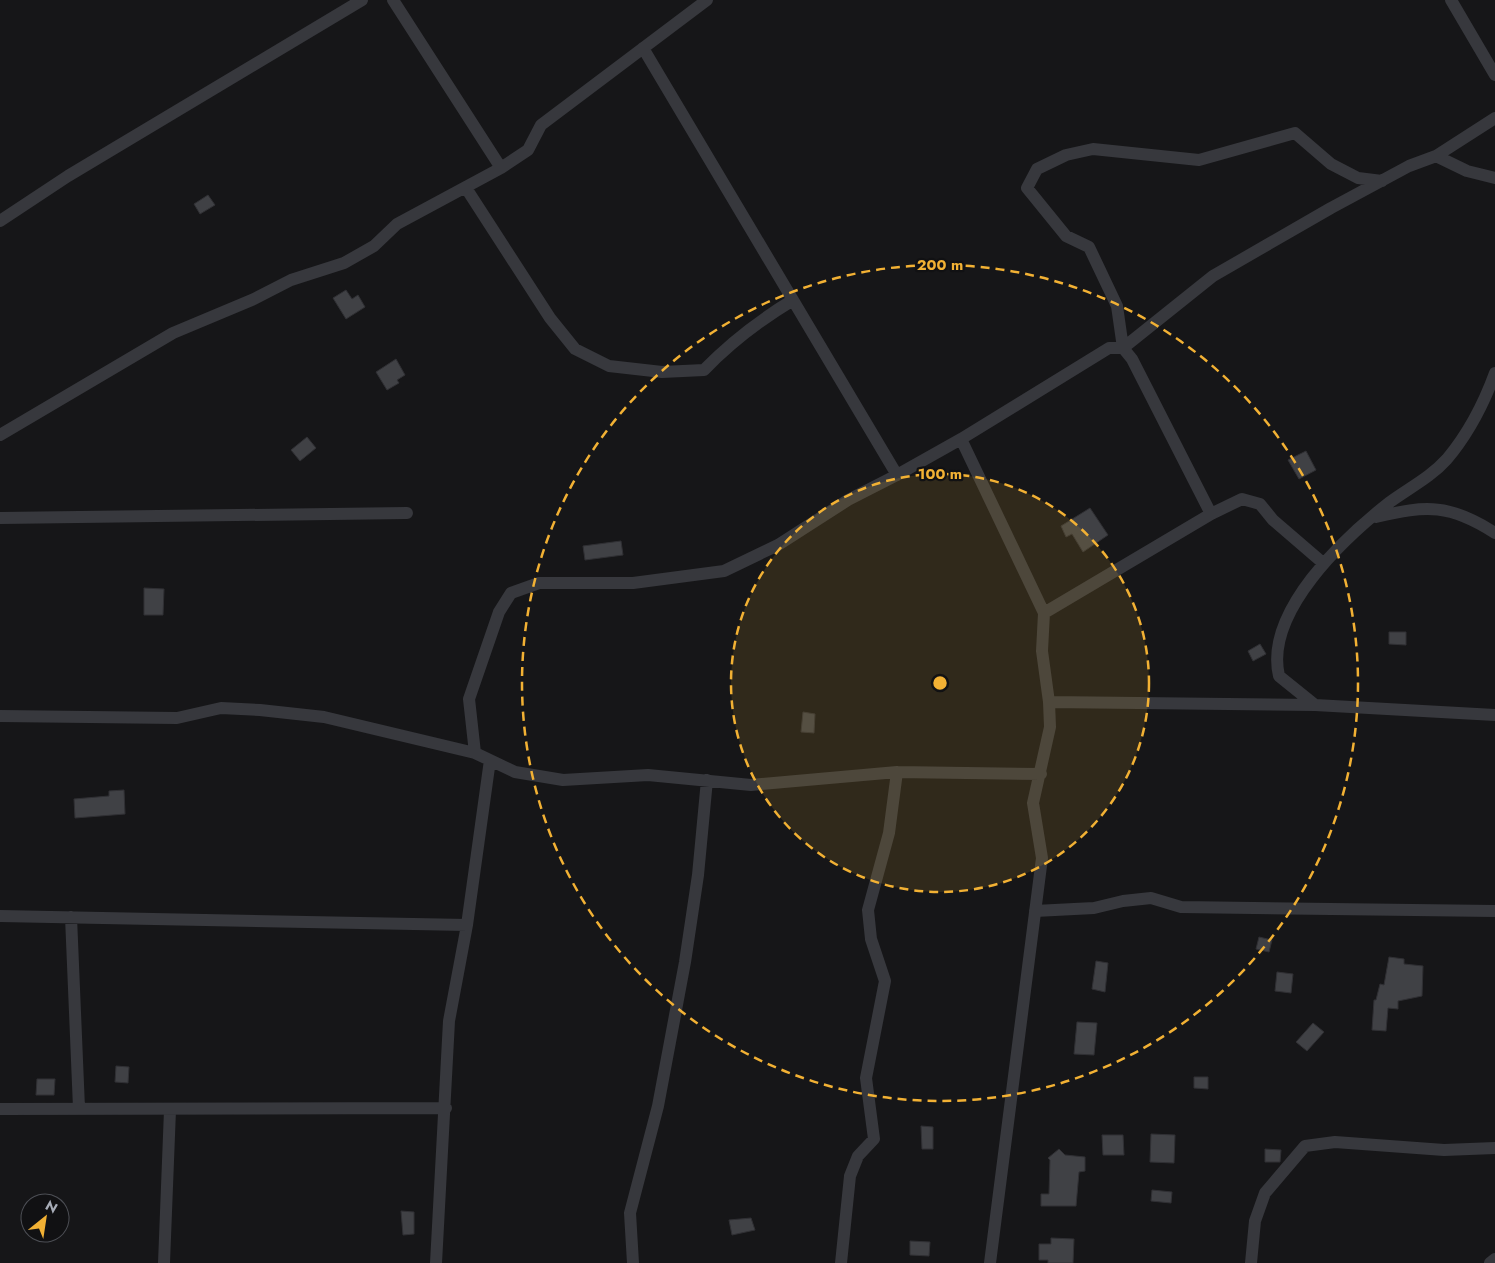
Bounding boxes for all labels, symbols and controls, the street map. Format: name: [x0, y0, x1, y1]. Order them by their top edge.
text: 200 m: [917, 254, 963, 276]
text: 100 m: [918, 463, 962, 485]
centre of rings: [931, 674, 949, 692]
north arrow: [20, 1193, 70, 1243]
text: N: [42, 1195, 61, 1218]

